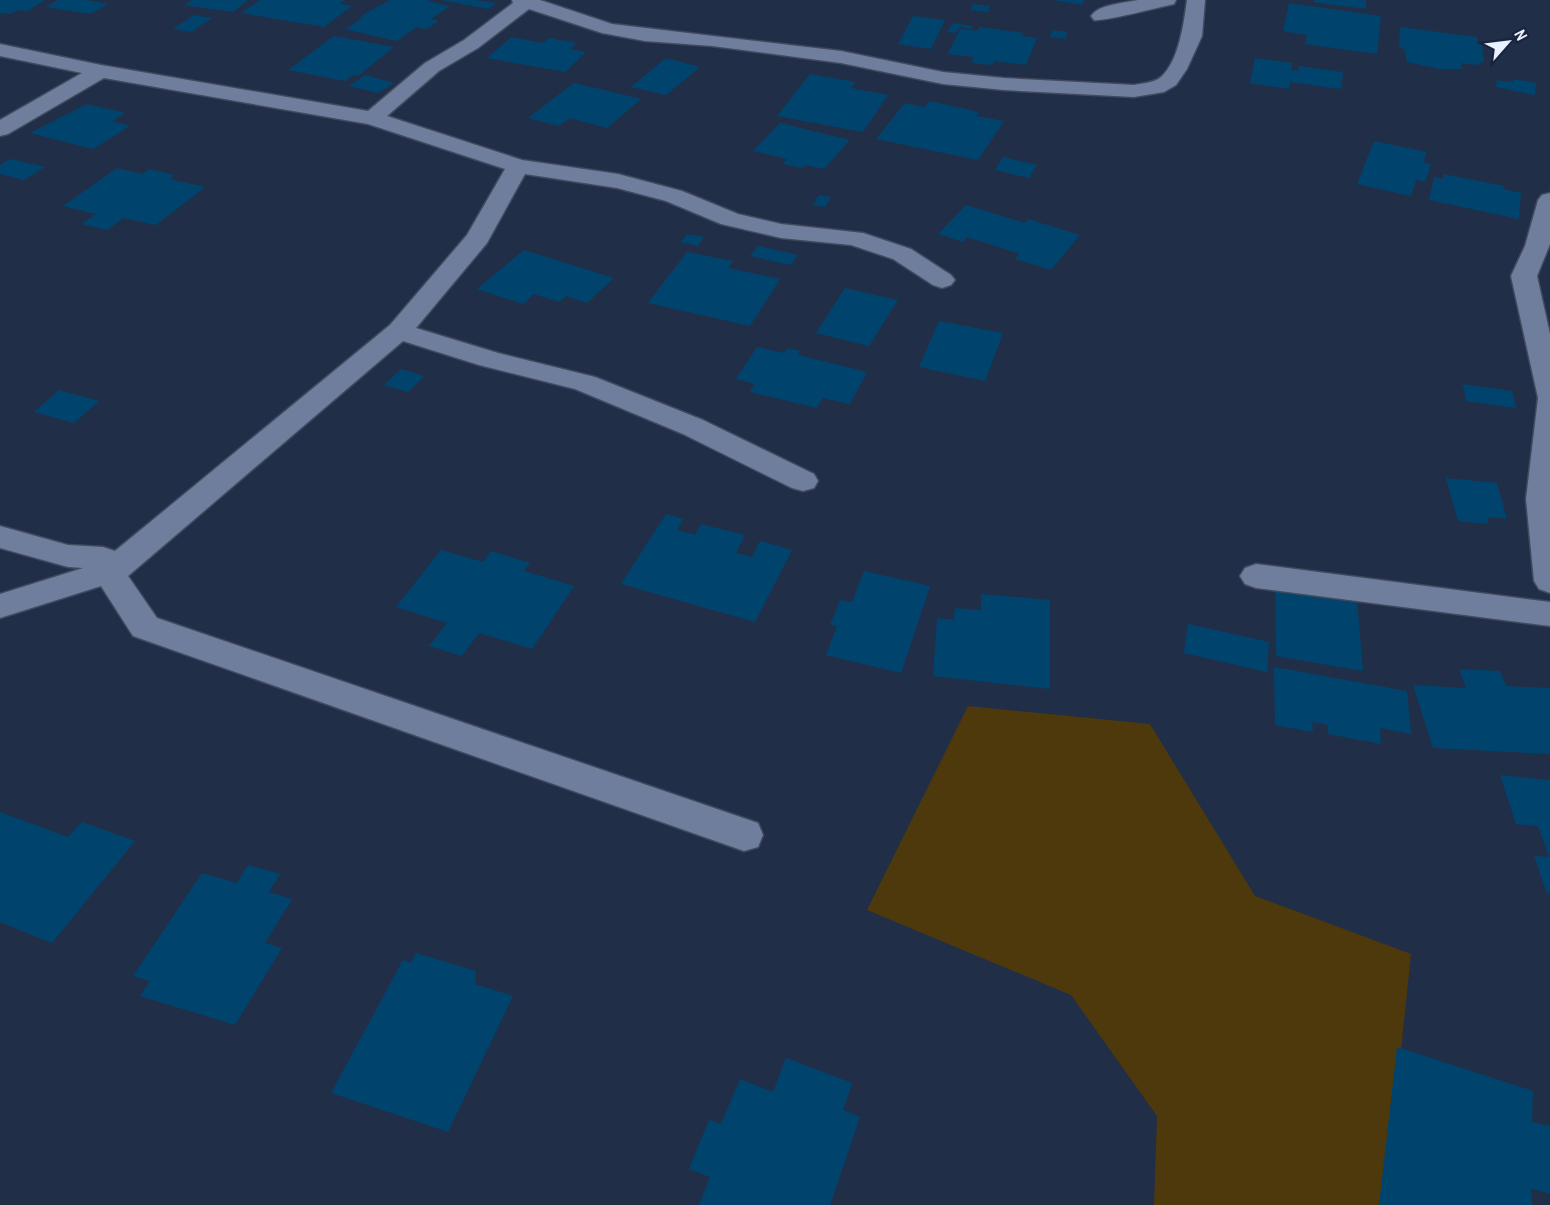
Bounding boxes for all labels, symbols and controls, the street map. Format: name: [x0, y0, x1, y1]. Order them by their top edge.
north arrow: [1478, 12, 1538, 72]
text: N: [1509, 26, 1533, 44]

